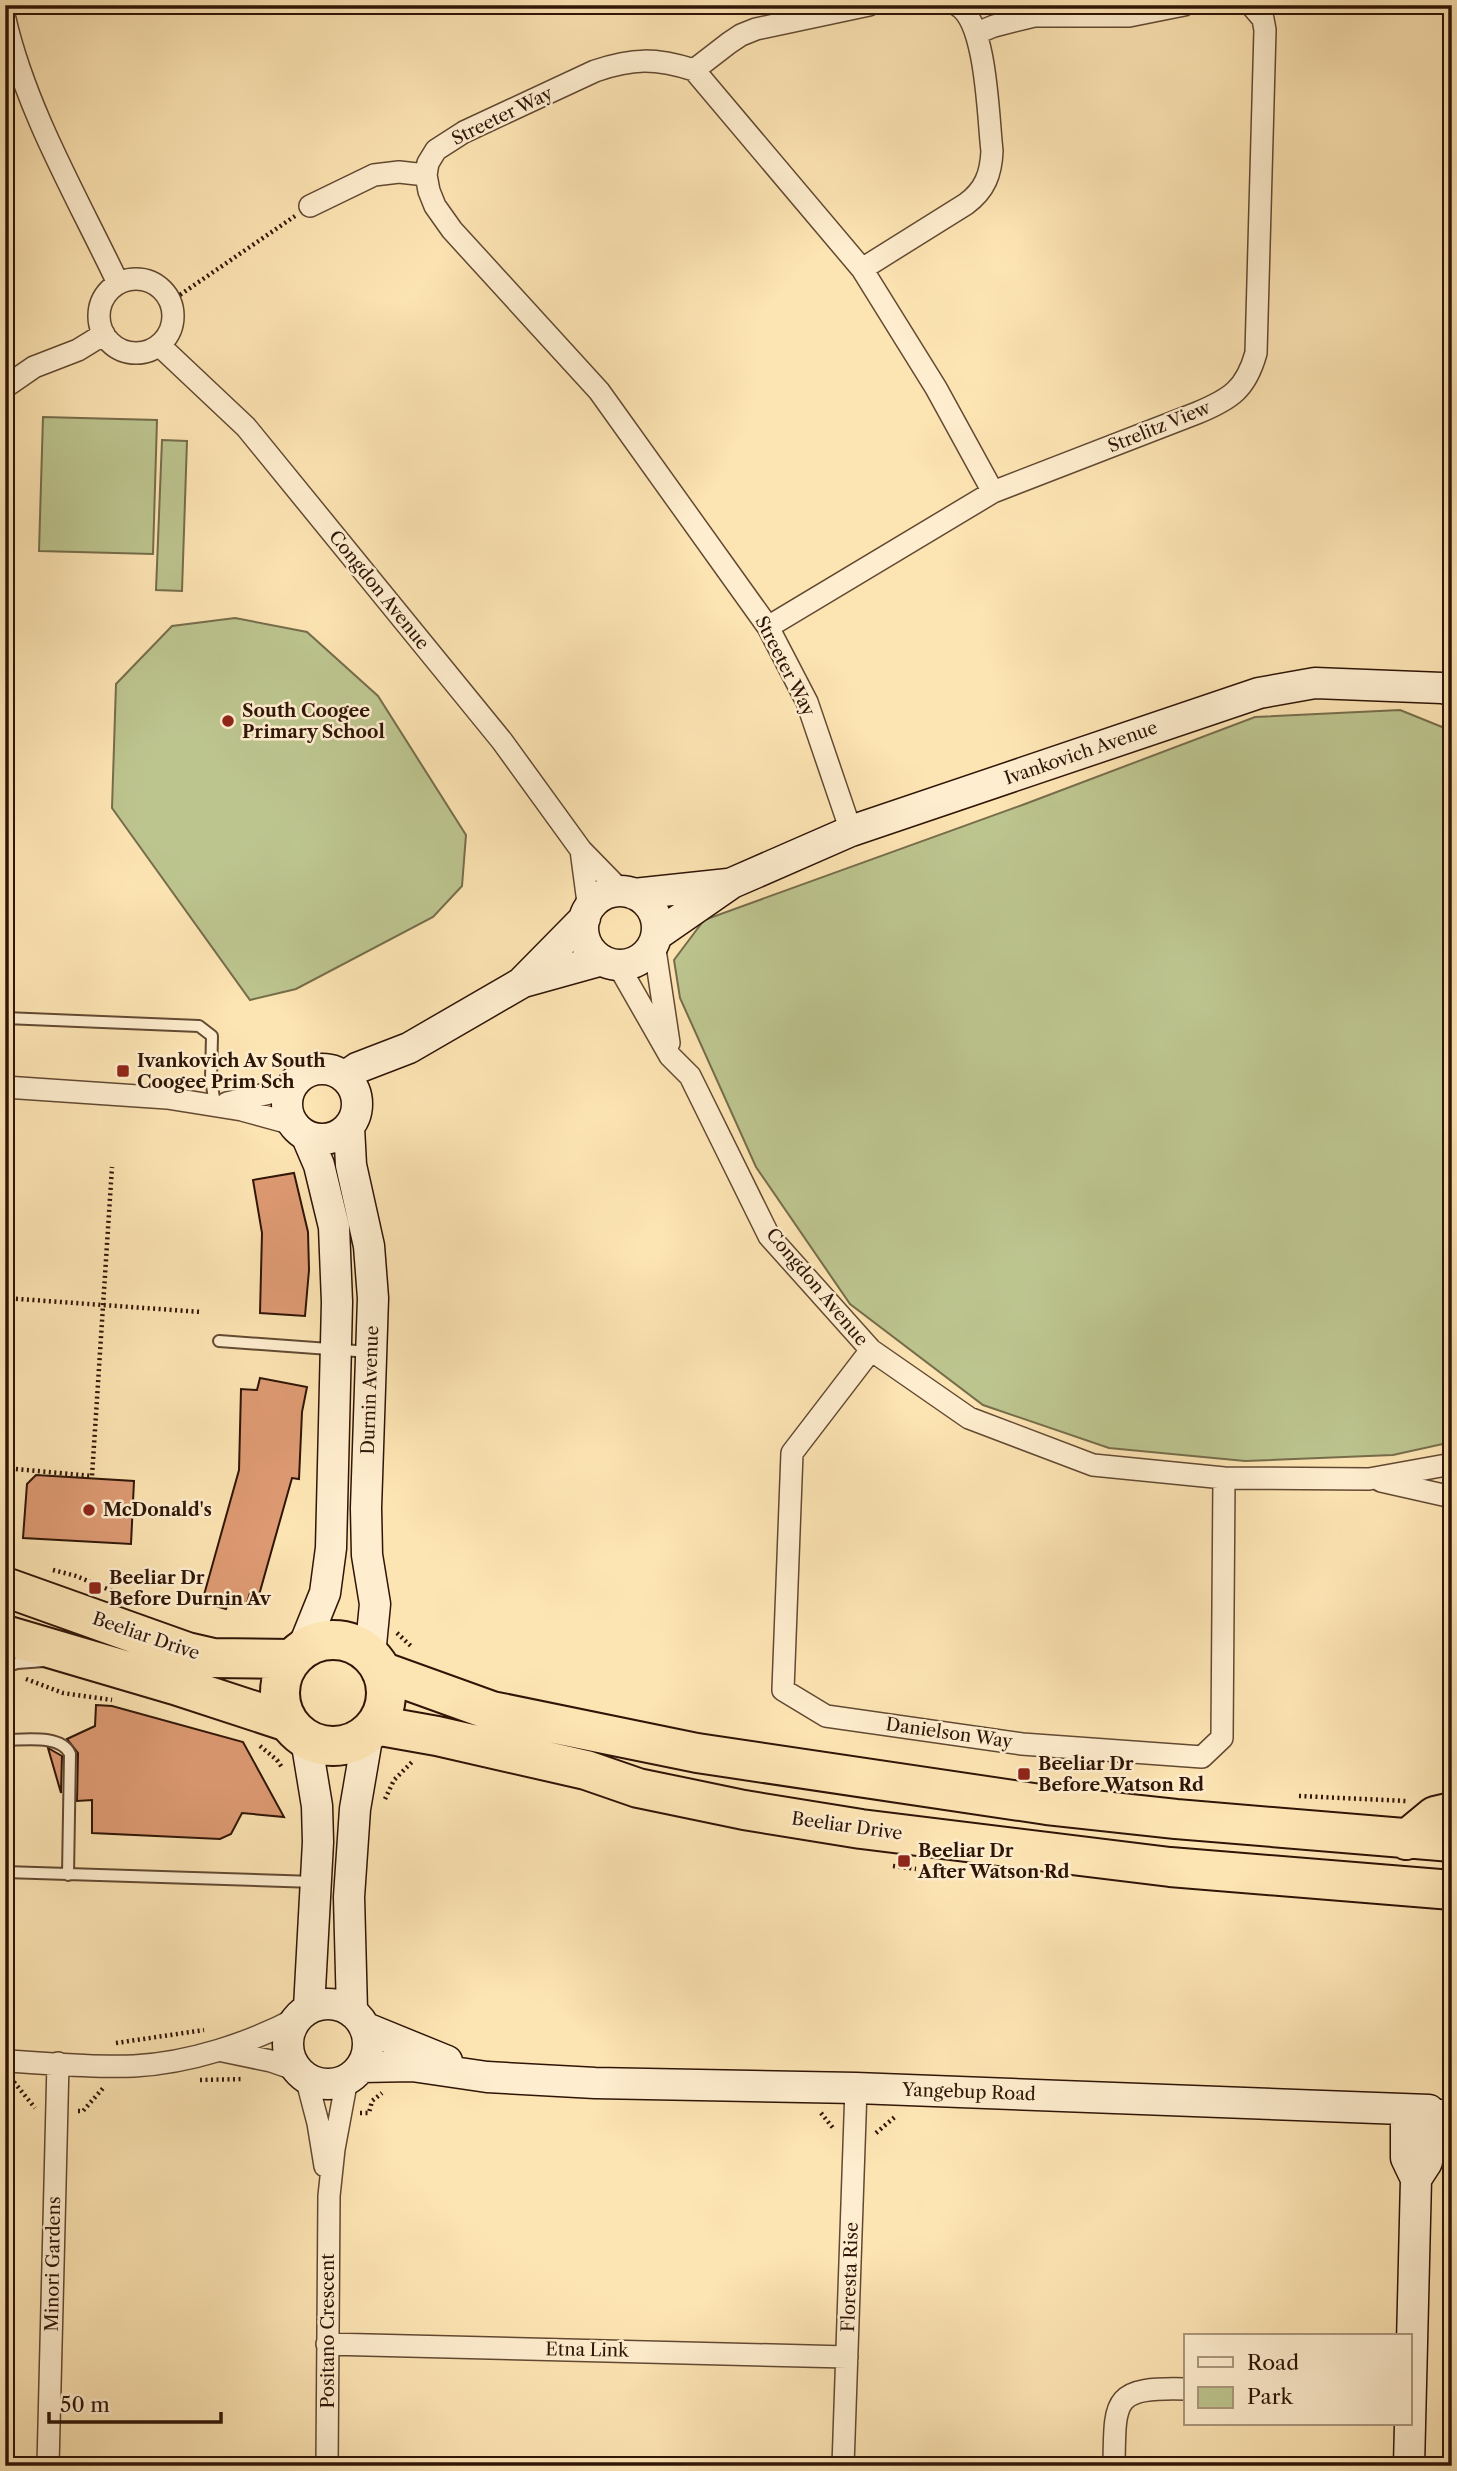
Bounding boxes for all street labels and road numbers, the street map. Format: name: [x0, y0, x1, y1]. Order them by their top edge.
street label: Streeter Way: [448, 82, 557, 150]
street label: Strelitz View: [1105, 396, 1214, 457]
street label: Congdon Avenue: [324, 526, 434, 654]
street label: Streeter Way: [750, 612, 820, 721]
street label: Ivankovich Avenue: [1002, 716, 1160, 790]
street label: Congdon Avenue: [761, 1224, 873, 1350]
street label: Durnin Avenue: [357, 1325, 383, 1455]
street label: Beeliar Drive: [90, 1607, 202, 1665]
street label: Danielson Way: [884, 1713, 1015, 1753]
street label: Beeliar Drive: [790, 1807, 904, 1845]
street label: Yangebup Road: [901, 2079, 1036, 2105]
street label: Minori Gardens: [41, 2196, 65, 2332]
street label: Floresta Rise: [837, 2222, 863, 2332]
street label: Positano Crescent: [317, 2253, 339, 2409]
street label: Etna Link: [545, 2338, 630, 2362]

